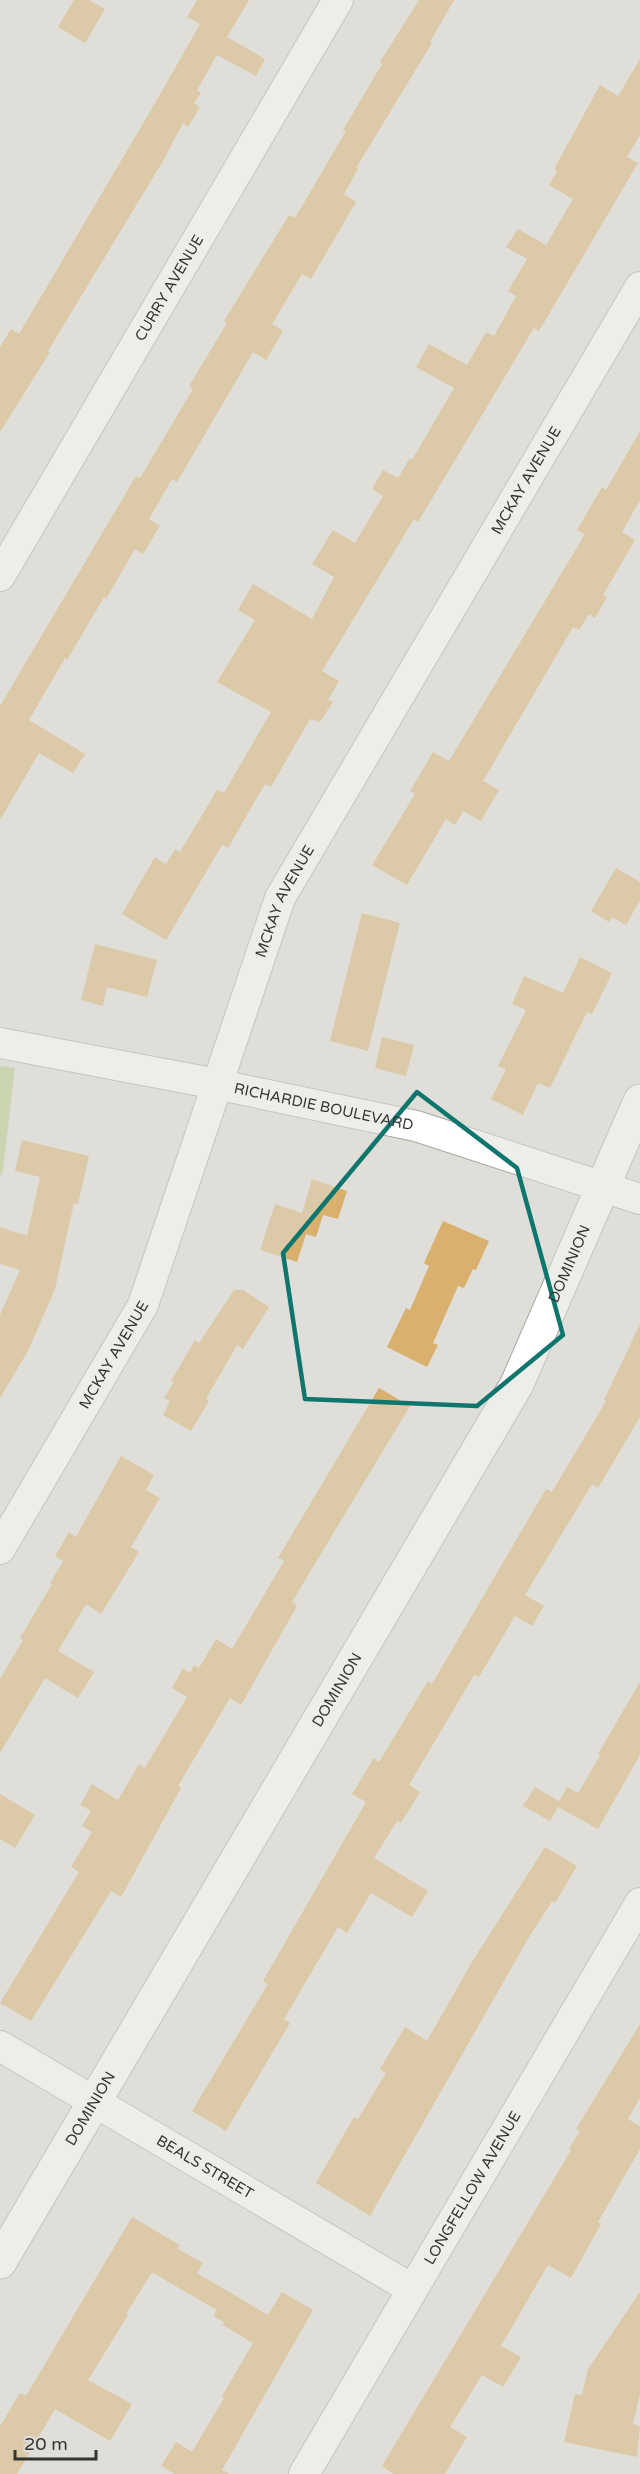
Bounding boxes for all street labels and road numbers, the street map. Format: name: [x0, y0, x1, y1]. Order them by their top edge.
street label: CURRY AVENUE: [131, 232, 207, 344]
street label: MCKAY AVENUE: [487, 423, 565, 537]
street label: MCKAY AVENUE: [252, 842, 318, 960]
street label: RICHARDIE BOULEVARD: [232, 1079, 415, 1134]
street label: DOMINION: [544, 1222, 594, 1305]
street label: MCKAY AVENUE: [75, 1298, 152, 1412]
street label: DOMINION: [308, 1650, 366, 1730]
street label: DOMINION: [62, 2068, 119, 2149]
street label: LONGFELLOW AVENUE: [420, 2108, 525, 2268]
street label: BEALS STREET: [153, 2131, 257, 2203]

